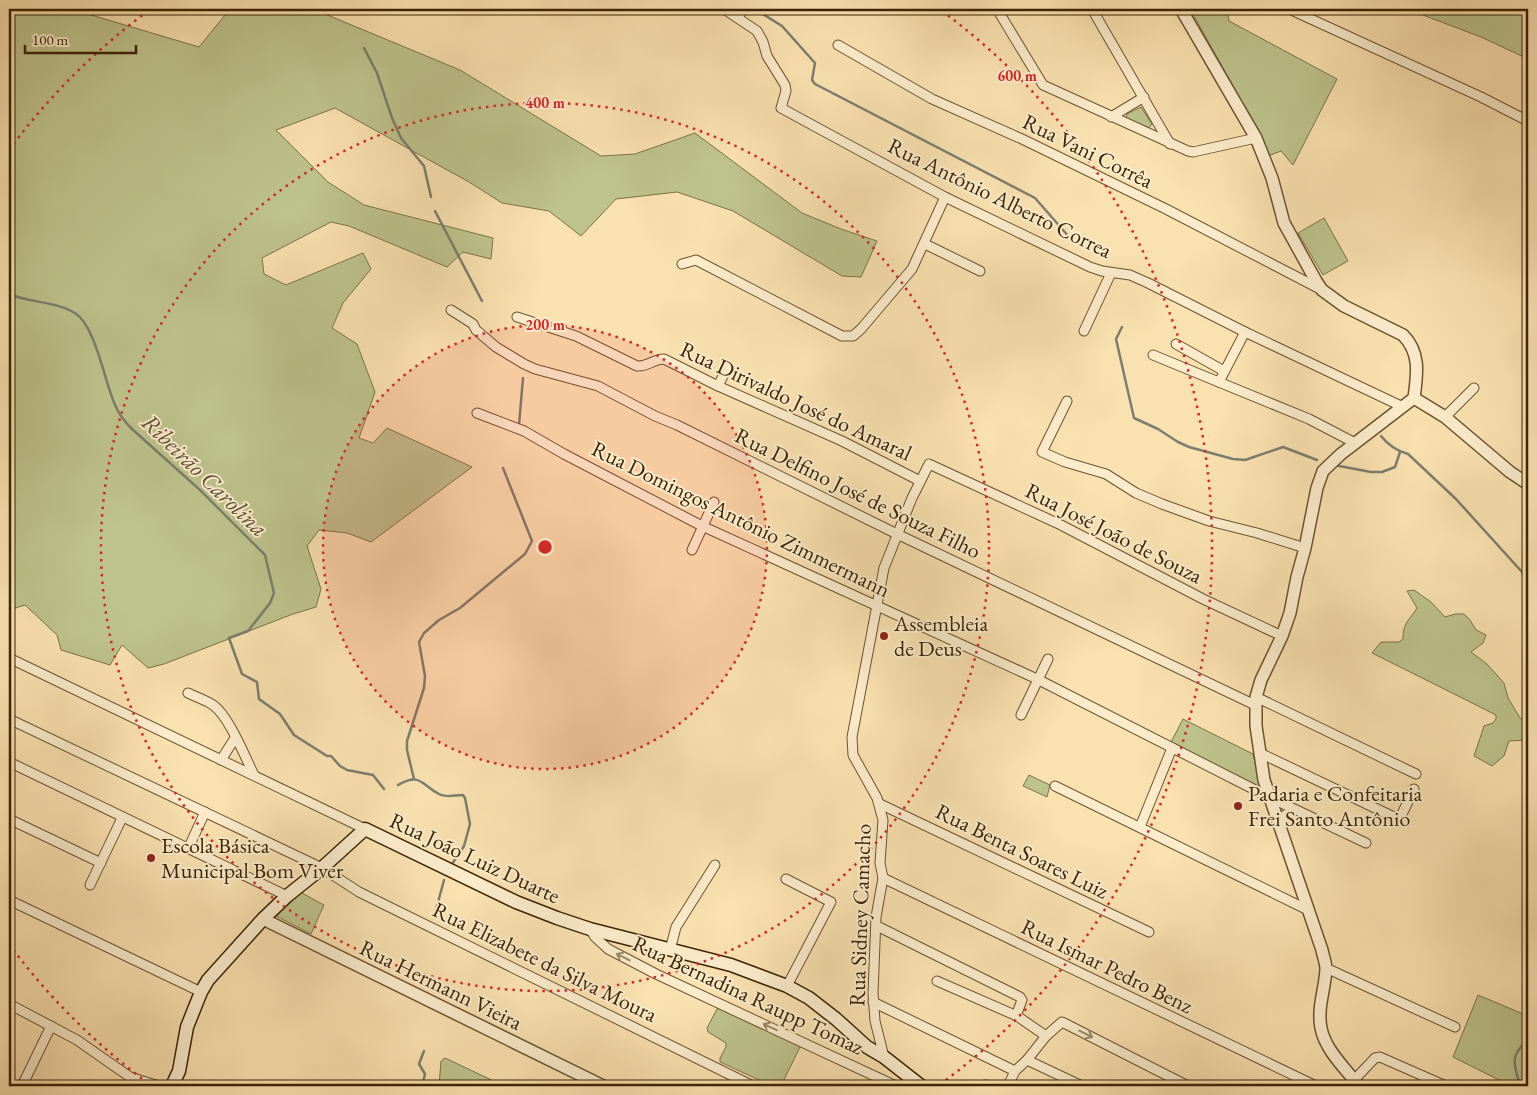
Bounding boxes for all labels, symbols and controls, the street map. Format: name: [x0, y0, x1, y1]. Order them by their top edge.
scale bar: [25, 22, 136, 54]
text: 100 m: [32, 30, 69, 49]
text: 600 m: [997, 66, 1037, 85]
text: 400 m: [525, 93, 565, 112]
street label: Rua Vani Corrêa: [1018, 107, 1158, 195]
street label: Rua Antônio Alberto Correa: [883, 131, 1117, 265]
text: 200 m: [525, 315, 565, 334]
street label: Rua Dirivaldo José do Amaral: [676, 335, 916, 467]
water label: Ribeirão Carolina: [135, 407, 275, 543]
street label: Rua Delfino José de Souza Filho: [730, 421, 986, 565]
street label: Rua Domingos Antônio Zimmermann: [587, 434, 896, 604]
street label: Rua José João de Souza: [1021, 476, 1208, 590]
centre of rings: [536, 538, 554, 556]
place label: Assembleia de Deus: [893, 609, 988, 663]
marker: Assembleia de Deus: [878, 630, 890, 642]
place label: Padaria e Confeitaria Frei Santo Antônio: [1248, 779, 1423, 833]
street label: Rua Benta Soares Luiz: [931, 797, 1114, 906]
marker: Padaria e Confeitaria Frei Santo Antônio: [1232, 800, 1244, 812]
street label: Rua João Luiz Duarte: [385, 806, 565, 910]
street label: Rua Sidney Camacho: [842, 823, 878, 1007]
place label: Escola Básica Municipal Bom Viver: [161, 831, 344, 885]
marker: Escola Básica Municipal Bom Viver: [145, 852, 157, 864]
street label: Rua Elizabete da Silva Moura: [428, 895, 662, 1029]
street label: Rua Ismar Pedro Benz: [1016, 912, 1198, 1020]
street label: Rua Bernadina Raupp Tomaz: [628, 929, 869, 1062]
street label: Rua Hermann Vieira: [355, 933, 527, 1037]
one-way arrow: [616, 952, 631, 962]
one-way arrow: [763, 1021, 778, 1031]
one-way arrow: [1078, 1030, 1093, 1039]

